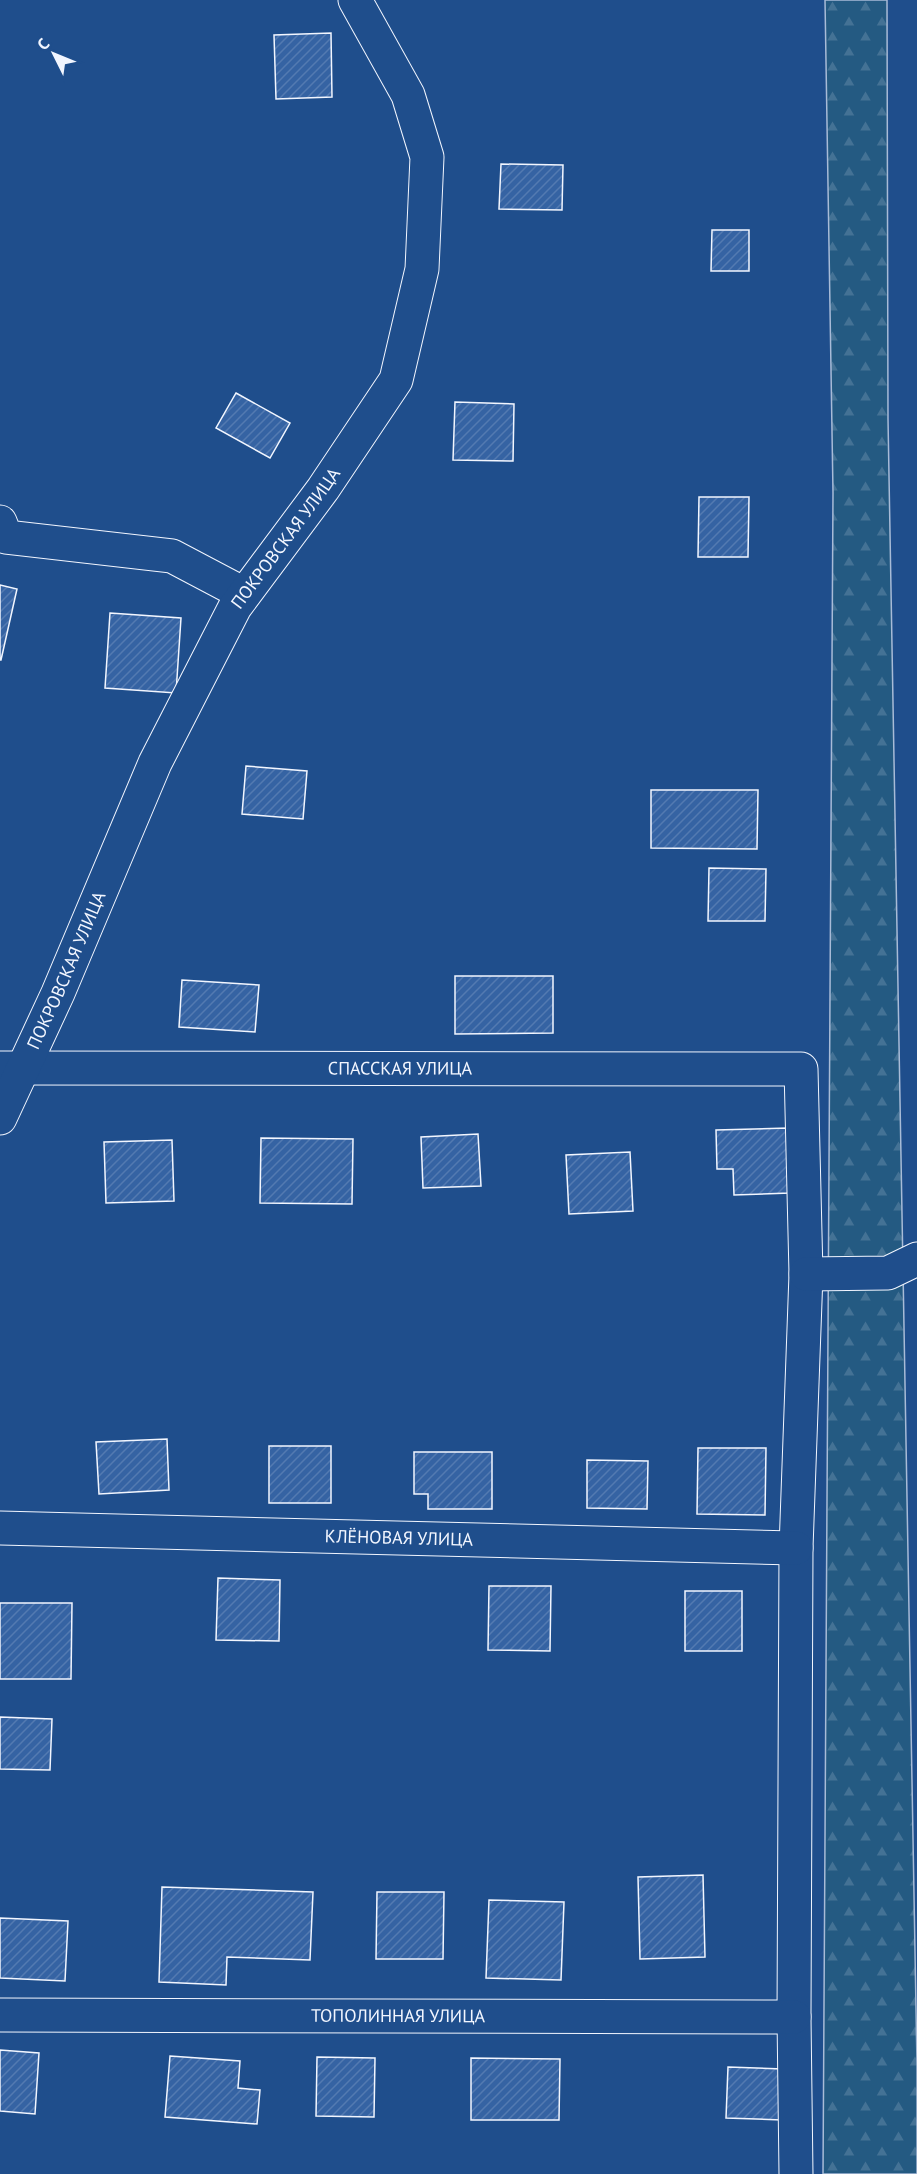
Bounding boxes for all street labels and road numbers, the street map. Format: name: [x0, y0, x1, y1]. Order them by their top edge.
street label: ПОКРОВСКАЯ УЛИЦА: [226, 463, 345, 613]
street label: ПОКРОВСКАЯ УЛИЦА: [22, 887, 111, 1053]
street label: СПАССКАЯ УЛИЦА: [328, 1056, 473, 1080]
street label: КЛЁНОВАЯ УЛИЦА: [324, 1524, 474, 1551]
street label: ТОПОЛИННАЯ УЛИЦА: [311, 2004, 486, 2027]

